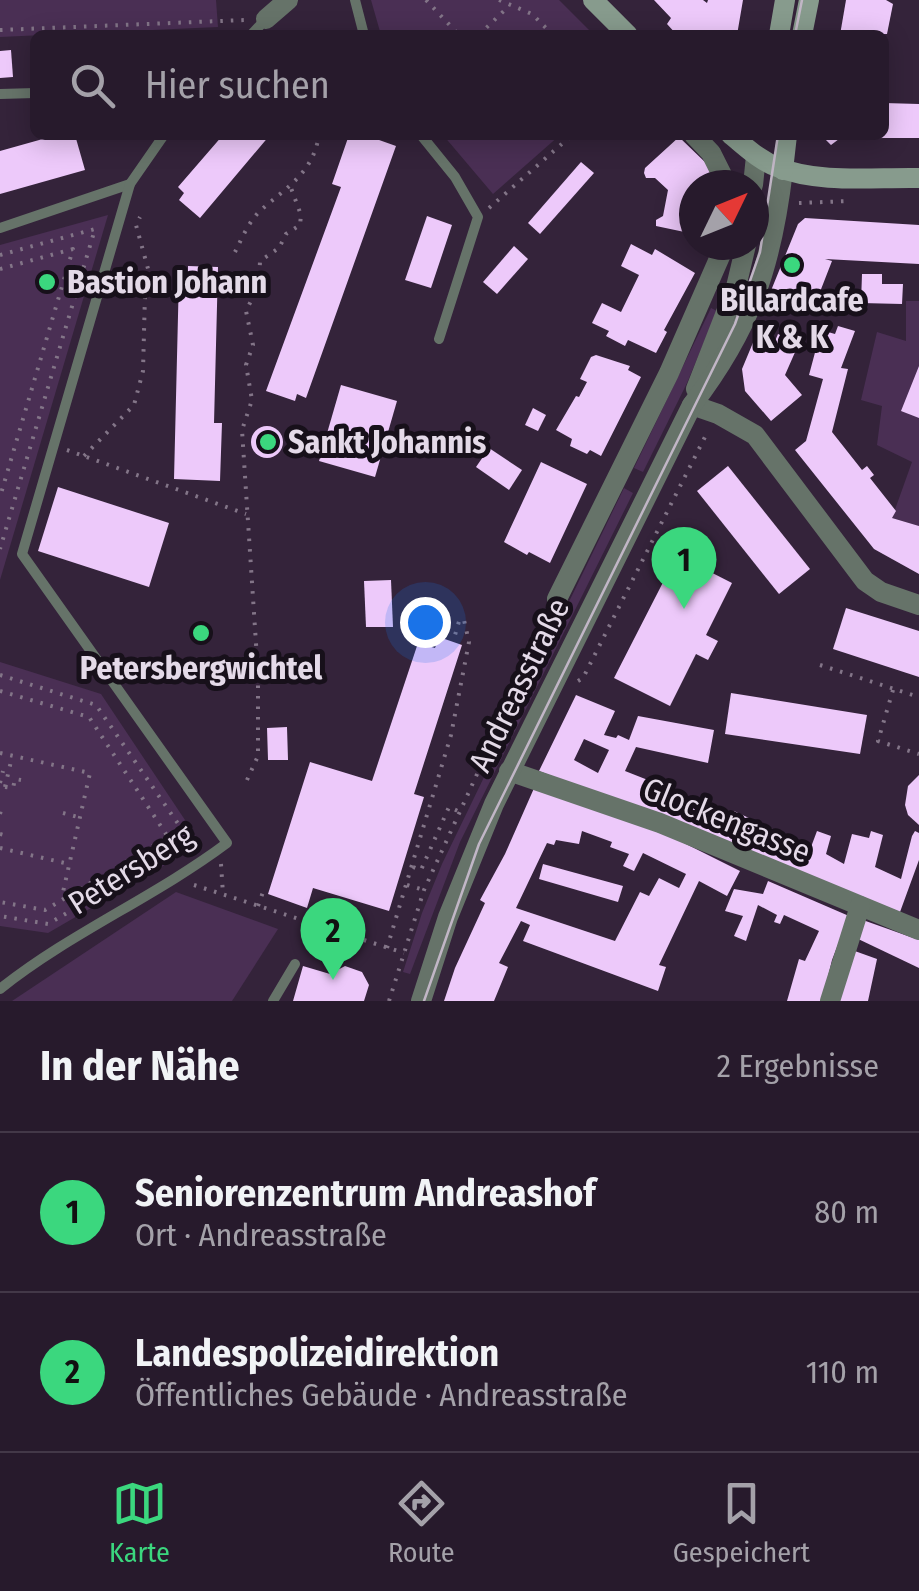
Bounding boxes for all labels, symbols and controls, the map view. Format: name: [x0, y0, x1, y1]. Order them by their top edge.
search box: [30, 30, 889, 140]
icon: search: [65, 58, 120, 113]
text: Hier suchen: [145, 62, 330, 108]
north arrow: [679, 170, 769, 260]
marker: Billardcafe K & K: [781, 254, 803, 276]
place label: Bastion Johann: [67, 263, 267, 301]
marker: Bastion Johann: [36, 271, 58, 293]
place label: Billardcafe K & K: [720, 281, 864, 356]
place label: Sankt Johannis: [288, 423, 486, 461]
marker: Sankt Johannis: [257, 431, 279, 453]
pin: 1: [652, 526, 716, 609]
street label: Andreasstraße: [461, 592, 577, 778]
your location: [400, 597, 451, 648]
marker: Petersbergwichtel: [190, 622, 212, 644]
place label: Petersbergwichtel: [80, 649, 323, 687]
street label: Glockengasse: [638, 769, 816, 871]
street label: Petersberg: [61, 816, 201, 922]
pin: 2: [300, 898, 366, 980]
text: In der Nähe: [40, 1041, 240, 1091]
text: 2 Ergebnisse: [717, 1047, 879, 1085]
text: Seniorenzentrum Andreashof: [135, 1170, 596, 1216]
text: 1: [66, 1193, 79, 1231]
text: 80 m: [814, 1193, 879, 1231]
text: Ort · Andreasstraße: [135, 1216, 387, 1254]
text: Landespolizeidirektion: [135, 1330, 499, 1376]
text: 2: [65, 1353, 80, 1391]
text: 110 m: [806, 1353, 879, 1391]
text: Öffentliches Gebäude · Andreasstraße: [135, 1376, 628, 1414]
tab: Karte: [109, 1476, 170, 1569]
tab: Route: [388, 1476, 455, 1569]
tab: Gespeichert: [673, 1476, 810, 1569]

